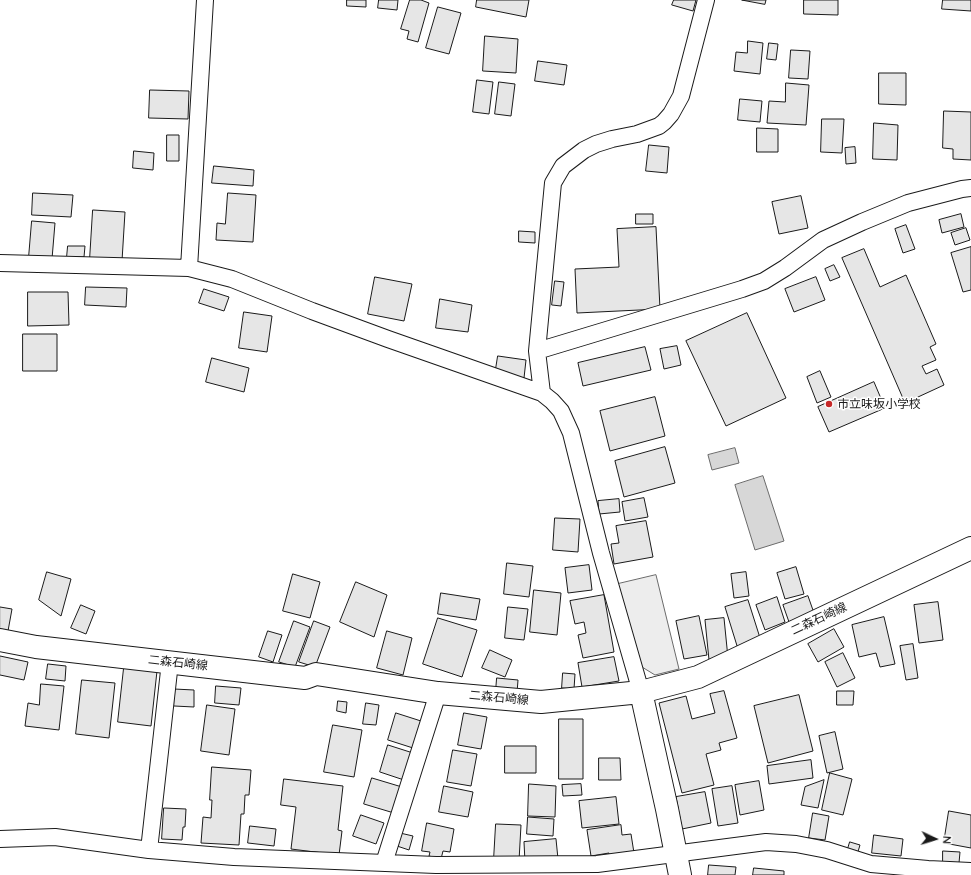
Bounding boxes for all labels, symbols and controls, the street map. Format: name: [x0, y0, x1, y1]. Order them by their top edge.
place label: 市立味坂小学校: [837, 397, 921, 411]
marker: 市立味坂小学校: [824, 399, 834, 409]
street label: 二森石崎線: [789, 600, 849, 638]
street label: 二森石崎線: [147, 653, 209, 673]
street label: 二森石崎線: [468, 688, 530, 708]
north arrow: [915, 819, 955, 859]
text: N: [940, 835, 954, 844]

